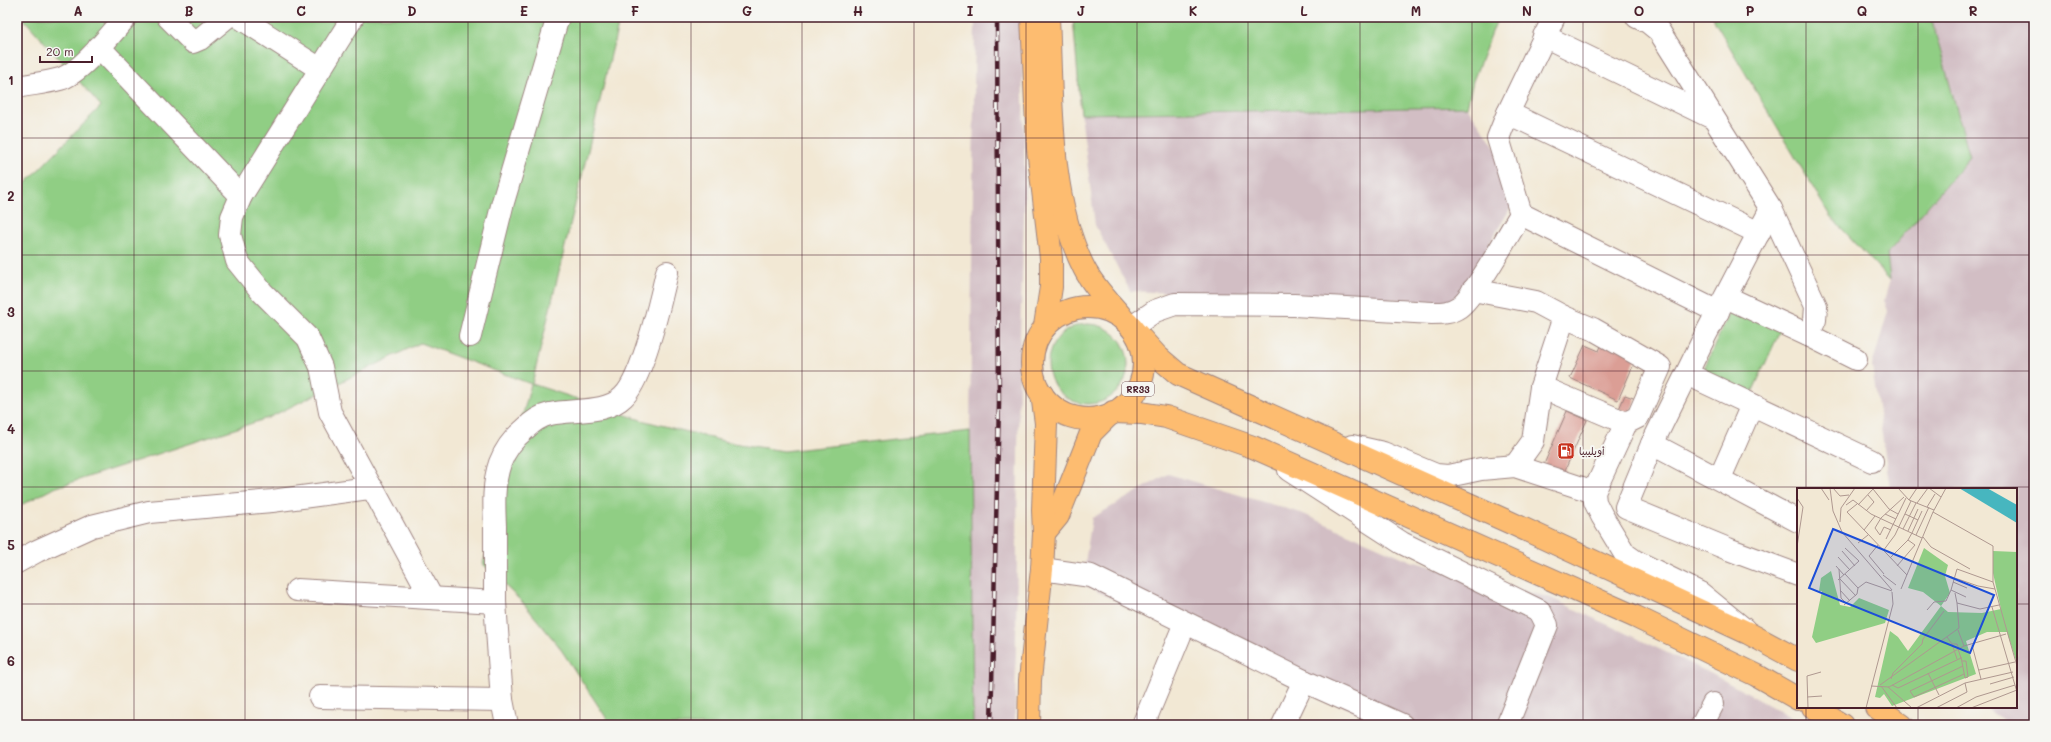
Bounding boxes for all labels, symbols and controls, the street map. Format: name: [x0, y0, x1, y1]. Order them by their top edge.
text: A: [73, 2, 83, 19]
text: B: [185, 2, 194, 19]
text: C: [296, 2, 306, 19]
text: D: [407, 2, 417, 19]
text: E: [520, 2, 528, 19]
text: F: [631, 2, 639, 19]
text: G: [742, 2, 752, 19]
text: H: [853, 2, 863, 19]
text: I: [967, 2, 974, 19]
text: J: [1077, 2, 1085, 19]
text: K: [1189, 2, 1198, 19]
text: L: [1300, 2, 1308, 19]
text: M: [1411, 2, 1421, 19]
text: N: [1522, 2, 1532, 19]
text: O: [1634, 2, 1644, 19]
text: P: [1746, 2, 1755, 19]
text: Q: [1857, 2, 1867, 19]
text: R: [1969, 2, 1978, 19]
scale bar: [40, 38, 92, 64]
text: 20 m: [46, 43, 74, 59]
text: 1: [8, 71, 14, 88]
text: 2: [7, 187, 15, 204]
text: 3: [7, 303, 15, 320]
road number: RR33: [1122, 382, 1154, 396]
text: 4: [7, 420, 15, 437]
fuel station icon: أويليبيا: [1556, 441, 1576, 461]
place label: أويليبيا: [1579, 444, 1605, 458]
inset map: [1797, 488, 2017, 708]
text: 5: [7, 536, 15, 553]
text: 6: [7, 652, 15, 669]

